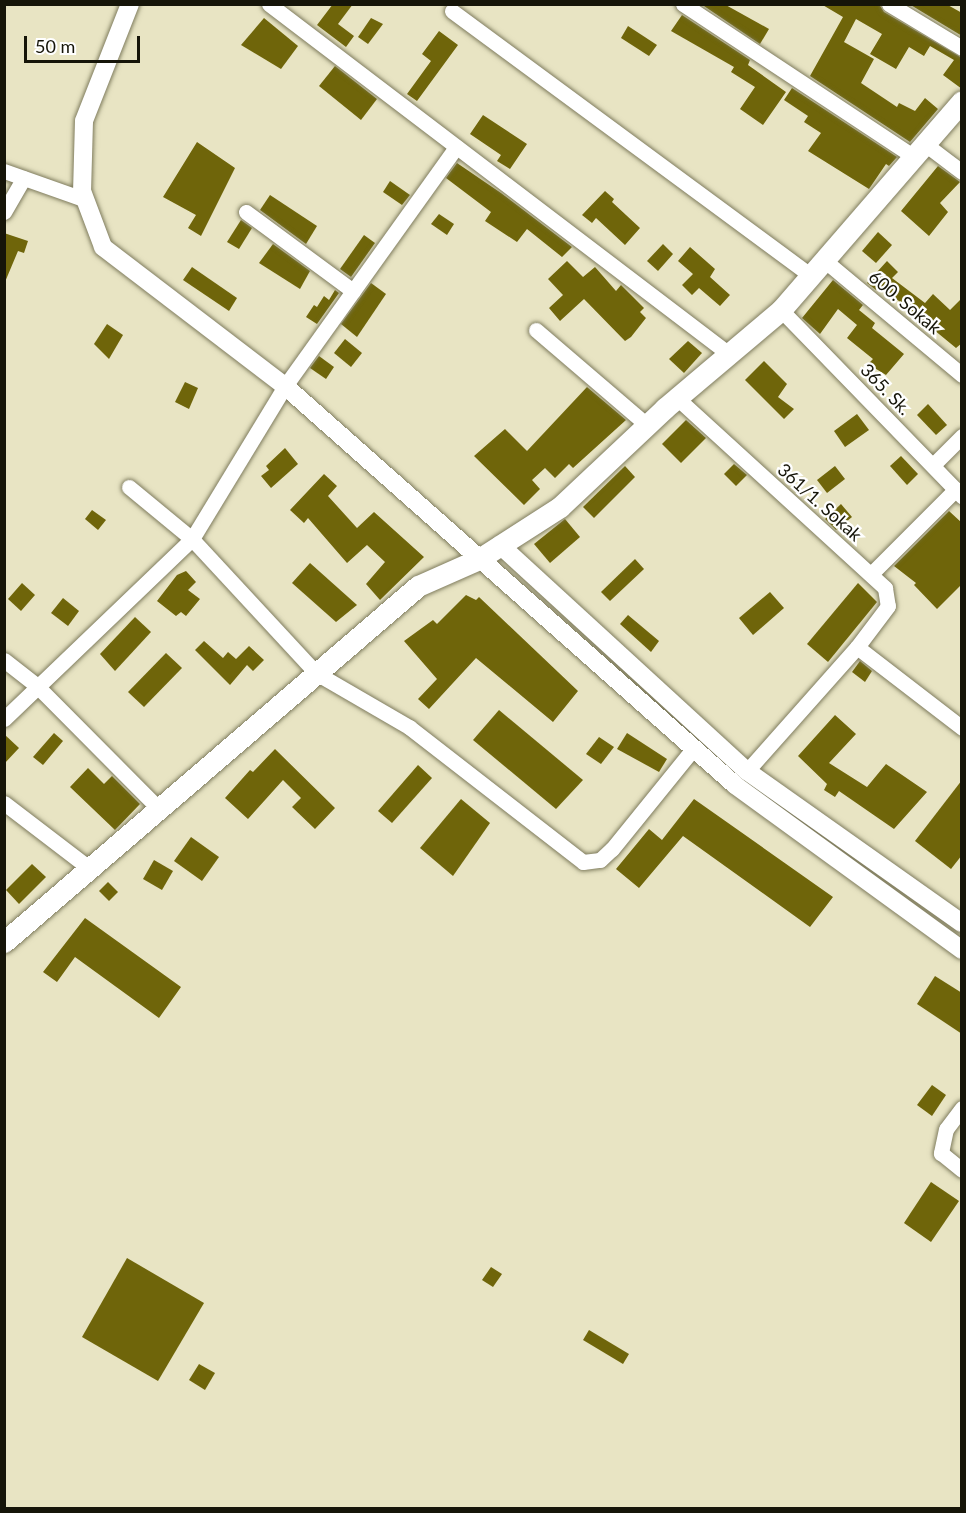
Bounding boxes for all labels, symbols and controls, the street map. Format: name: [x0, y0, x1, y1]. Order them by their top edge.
scale bar: [27, 24, 142, 62]
text: 50 m: [35, 35, 75, 57]
street label: 600. Sokak: [865, 266, 945, 338]
street label: 365. Sk.: [856, 359, 916, 419]
street label: 361/1. Sokak: [773, 459, 867, 545]

